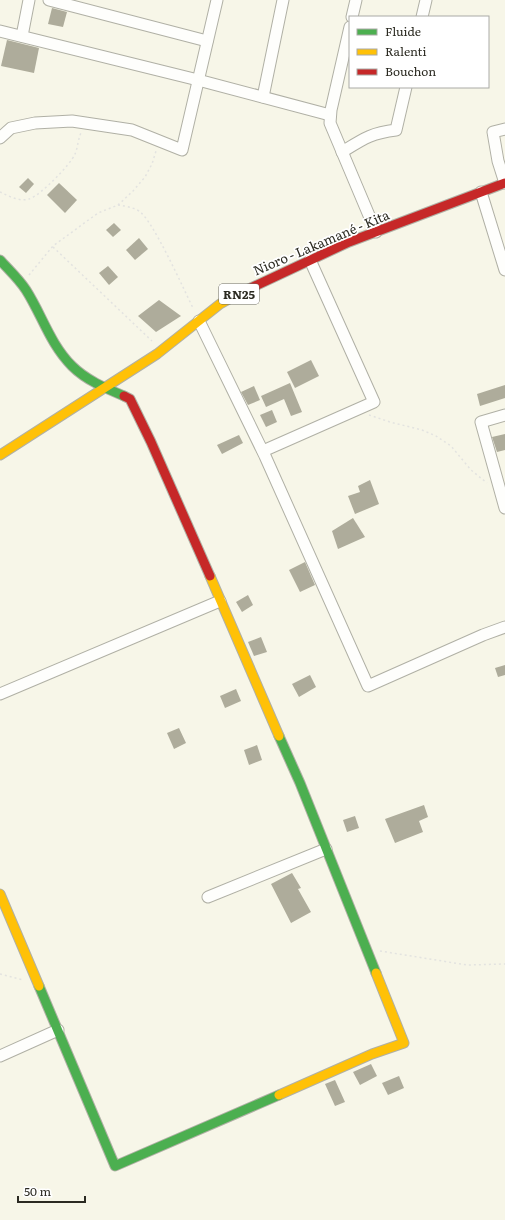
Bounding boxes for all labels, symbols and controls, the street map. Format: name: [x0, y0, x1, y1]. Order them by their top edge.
legend: [349, 16, 489, 88]
text: Fluide: [385, 22, 421, 40]
text: Ralenti: [385, 42, 426, 60]
text: Bouchon: [385, 62, 436, 80]
street label: Nioro - Lakamané - Kita: [250, 205, 392, 279]
road number: RN25: [219, 284, 259, 304]
scale bar: [18, 1178, 85, 1204]
text: 50 m: [24, 1182, 51, 1200]

